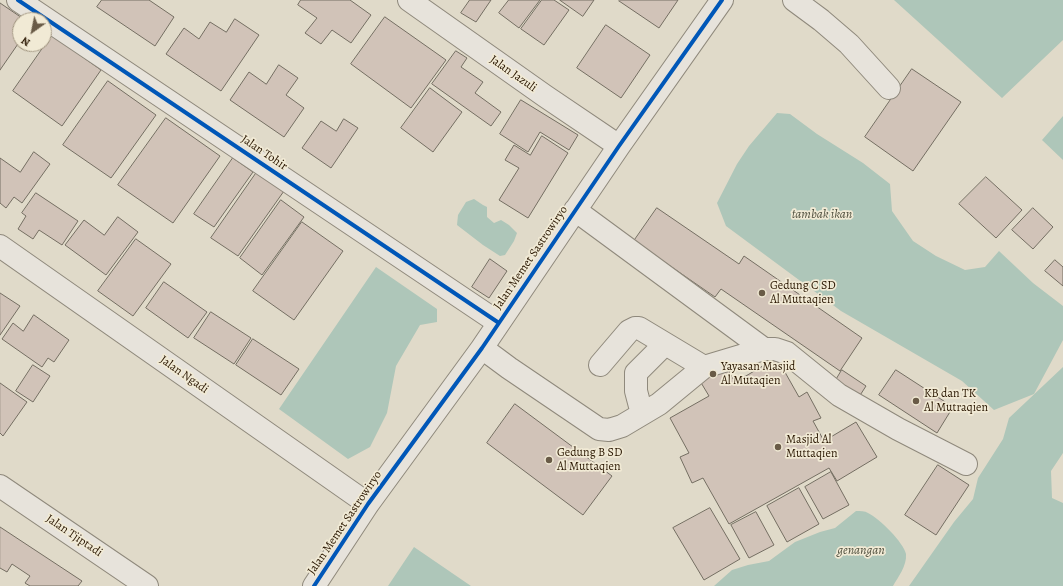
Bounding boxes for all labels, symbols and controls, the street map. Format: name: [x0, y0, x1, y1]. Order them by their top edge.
north arrow: [12, 12, 52, 52]
text: N: [18, 33, 33, 50]
street label: Jalan Jazuli: [487, 53, 539, 95]
street label: Jalan Tohir: [238, 132, 290, 174]
street label: Jalan Memet Sastrowiryo: [491, 203, 571, 313]
water label: tambak ikan: [792, 207, 852, 223]
place label: Gedung C SD Al Muttaqien: [770, 279, 836, 307]
marker: Gedung C SD Al Muttaqien: [757, 288, 767, 298]
street label: Jalan Ngadi: [157, 353, 211, 397]
place label: Yayasan Masjid Al Mutaqien: [721, 360, 796, 388]
marker: Yayasan Masjid Al Mutaqien: [708, 369, 718, 379]
place label: KB dan TK Al Mutraqien: [924, 387, 988, 415]
marker: KB dan TK Al Mutraqien: [911, 396, 921, 406]
place label: Masjid Al Muttaqien: [786, 433, 837, 461]
marker: Masjid Al Muttaqien: [773, 442, 783, 452]
place label: Gedung B SD Al Muttaqien: [557, 446, 622, 474]
marker: Gedung B SD Al Muttaqien: [544, 455, 554, 465]
street label: Jalan Memet Sastrowiryo: [305, 468, 385, 578]
street label: Jalan Tjiptadi: [43, 512, 105, 560]
water label: genangan: [837, 543, 885, 559]

